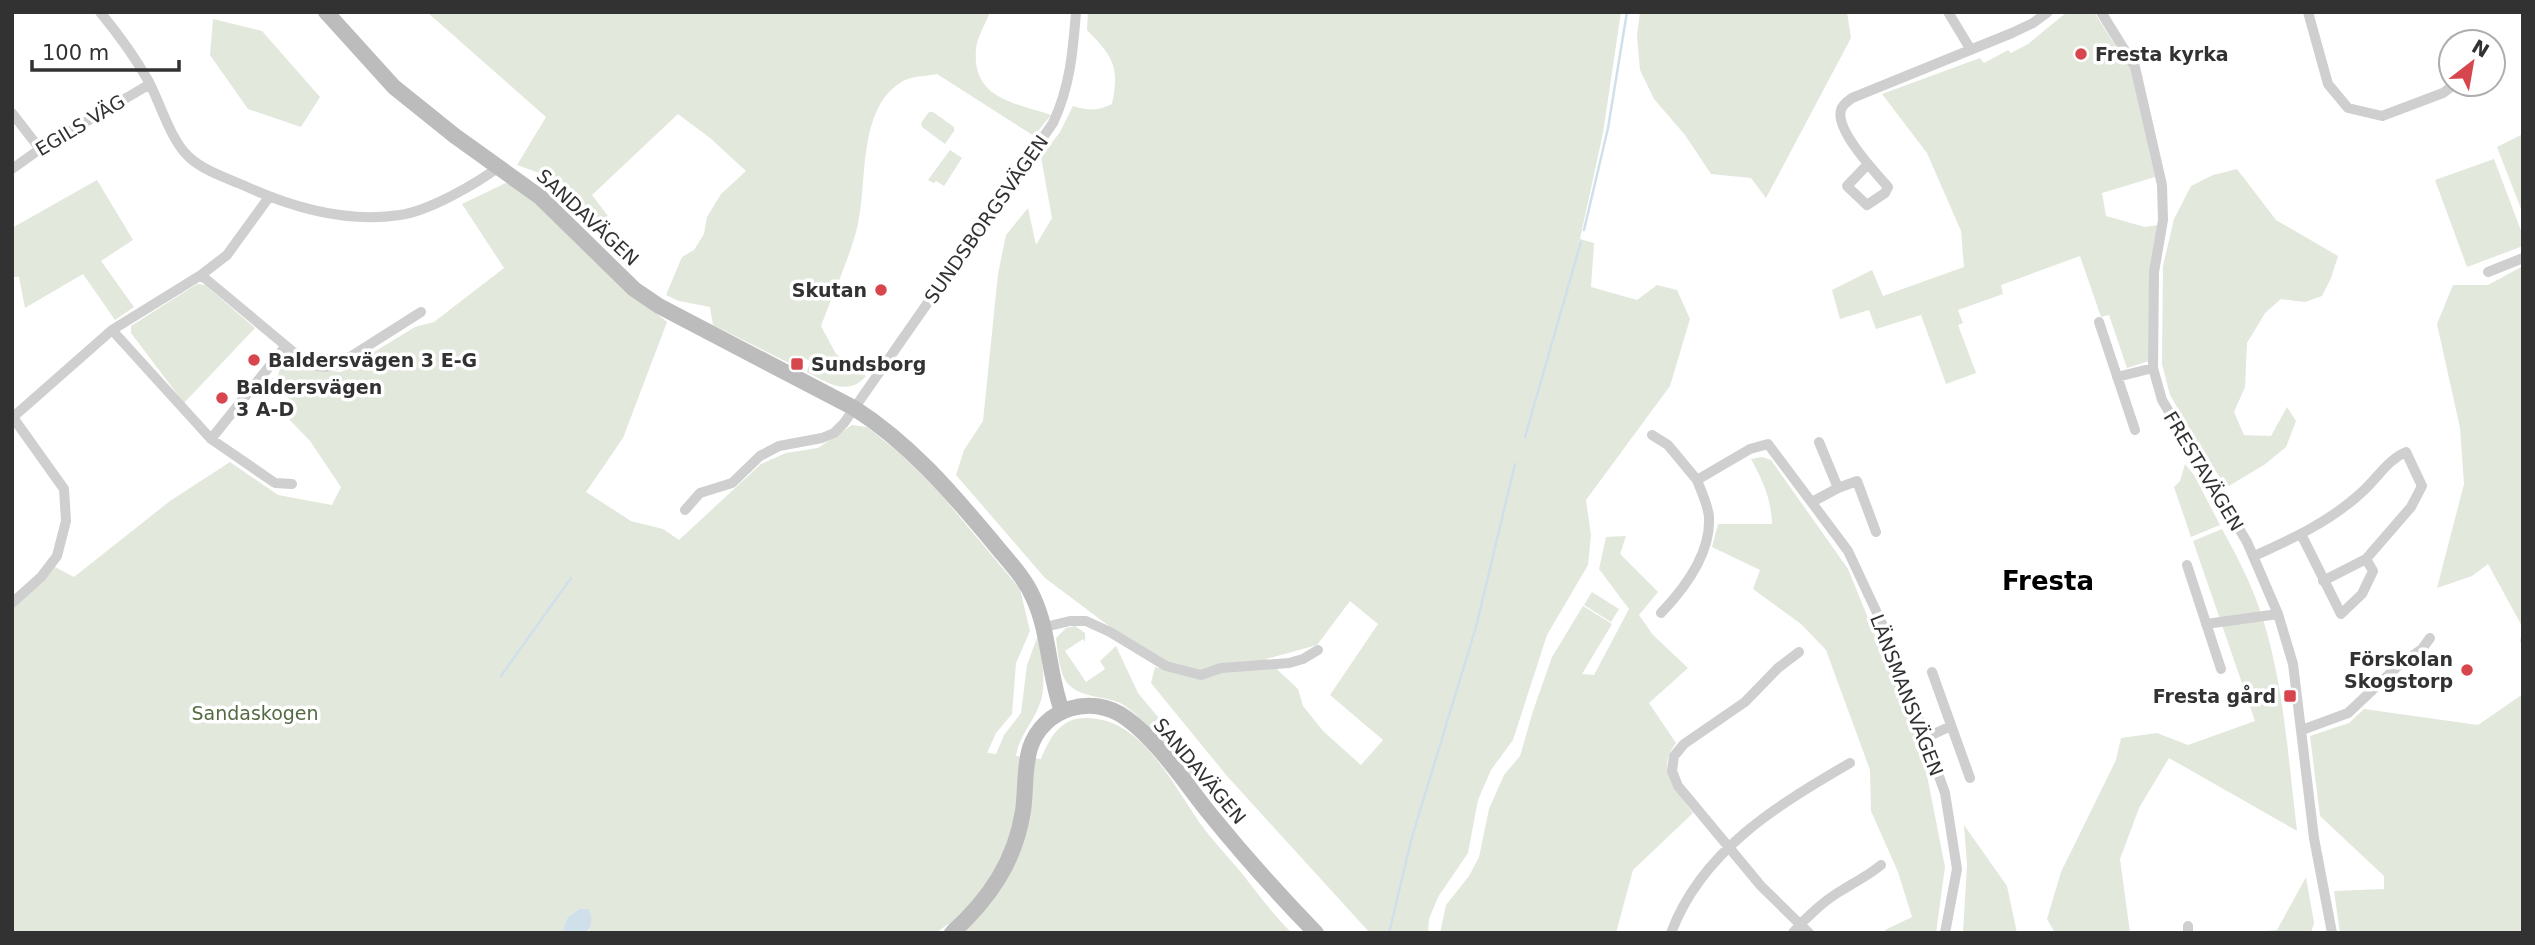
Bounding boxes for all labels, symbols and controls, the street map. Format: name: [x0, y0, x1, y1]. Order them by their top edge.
scale bar: [32, 28, 178, 72]
north arrow: [2437, 28, 2507, 98]
text: N: [2468, 35, 2493, 62]
text: 100 m: [42, 41, 109, 65]
place label: Fresta kyrka: [2095, 43, 2229, 65]
marker: Fresta kyrka: [2073, 46, 2089, 62]
street label: EGILS VÄG: [31, 90, 129, 160]
street label: SUNDSBORGSVÄGEN: [920, 131, 1052, 307]
street label: SANDAVÄGEN: [533, 164, 643, 270]
place label: Skutan: [792, 279, 867, 301]
marker: Skutan: [873, 282, 889, 298]
place label: Baldersvägen 3 E-G: [268, 349, 477, 371]
marker: Baldersvägen 3 E-G: [246, 352, 262, 368]
place label: Sundsborg: [811, 353, 926, 375]
marker: Sundsborg: [789, 356, 805, 372]
place label: Baldersvägen 3 A-D: [236, 376, 382, 420]
marker: Baldersvägen 3 A-D: [214, 390, 230, 406]
street label: FRESTAVÄGEN: [2160, 407, 2248, 535]
district label: Fresta: [2002, 566, 2094, 596]
street label: LÄNSMANSVÄGEN: [1866, 611, 1948, 779]
place label: Förskolan Skogstorp: [2344, 648, 2453, 692]
marker: Förskolan Skogstorp: [2459, 662, 2475, 678]
place label: Fresta gård: [2153, 684, 2276, 707]
marker: Fresta gård: [2282, 688, 2298, 704]
park label: Sandaskogen: [191, 702, 319, 724]
street label: SANDAVÄGEN: [1149, 714, 1251, 828]

